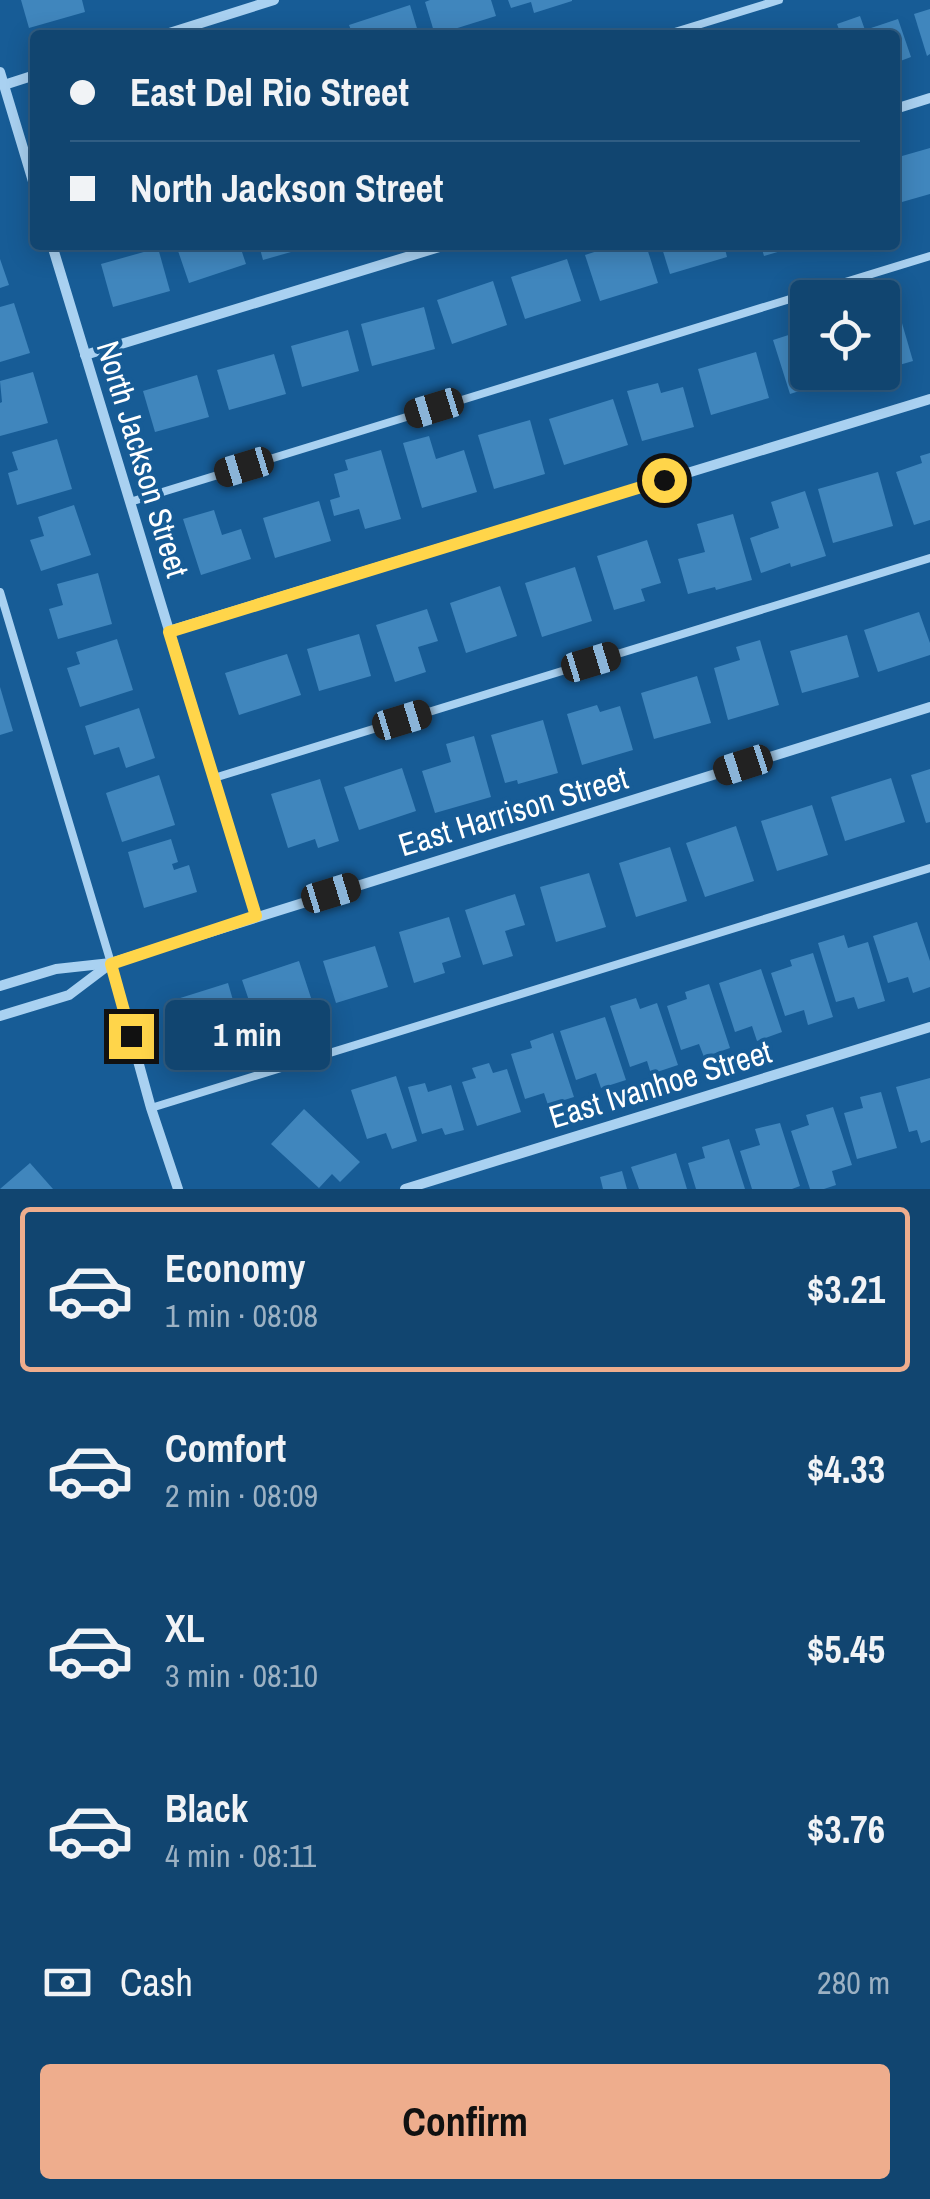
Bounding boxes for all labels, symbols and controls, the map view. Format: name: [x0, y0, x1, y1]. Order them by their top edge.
text: East Del Rio Street: [130, 67, 409, 118]
text: North Jackson Street: [130, 163, 443, 214]
map controls: [790, 280, 900, 390]
button: locate: [790, 280, 900, 390]
street label: North Jackson Street: [87, 336, 199, 582]
car: [401, 385, 467, 431]
car: [211, 444, 277, 490]
route start: [642, 458, 687, 503]
car: [558, 639, 624, 685]
car: [369, 697, 435, 743]
car: [710, 741, 776, 789]
street label: East Harrison Street: [393, 756, 633, 866]
car: [298, 870, 364, 916]
callout: 1 min: [166, 1001, 331, 1071]
text: 1 min: [213, 1013, 282, 1056]
route end: [109, 1014, 154, 1059]
street label: East Ivanhoe Street: [543, 1030, 777, 1138]
text: Economy: [165, 1243, 305, 1294]
icon: car: [45, 1245, 135, 1335]
text: $3.21: [807, 1264, 885, 1315]
text: 1 min · 08:08: [165, 1294, 318, 1337]
text: Comfort: [165, 1423, 286, 1474]
icon: car: [45, 1425, 135, 1515]
text: $4.33: [807, 1444, 885, 1495]
text: 2 min · 08:09: [165, 1474, 318, 1517]
text: XL: [165, 1603, 205, 1654]
icon: car: [45, 1605, 135, 1695]
text: $5.45: [807, 1624, 885, 1675]
text: 3 min · 08:10: [165, 1654, 318, 1697]
text: Black: [165, 1783, 248, 1834]
icon: car: [45, 1785, 135, 1875]
text: $3.76: [807, 1804, 885, 1855]
text: 4 min · 08:11: [165, 1834, 316, 1877]
icon: cash: [40, 1955, 95, 2010]
text: Cash: [120, 1957, 193, 2008]
text: 280 m: [817, 1961, 890, 2004]
button: Confirm: [40, 2064, 890, 2179]

